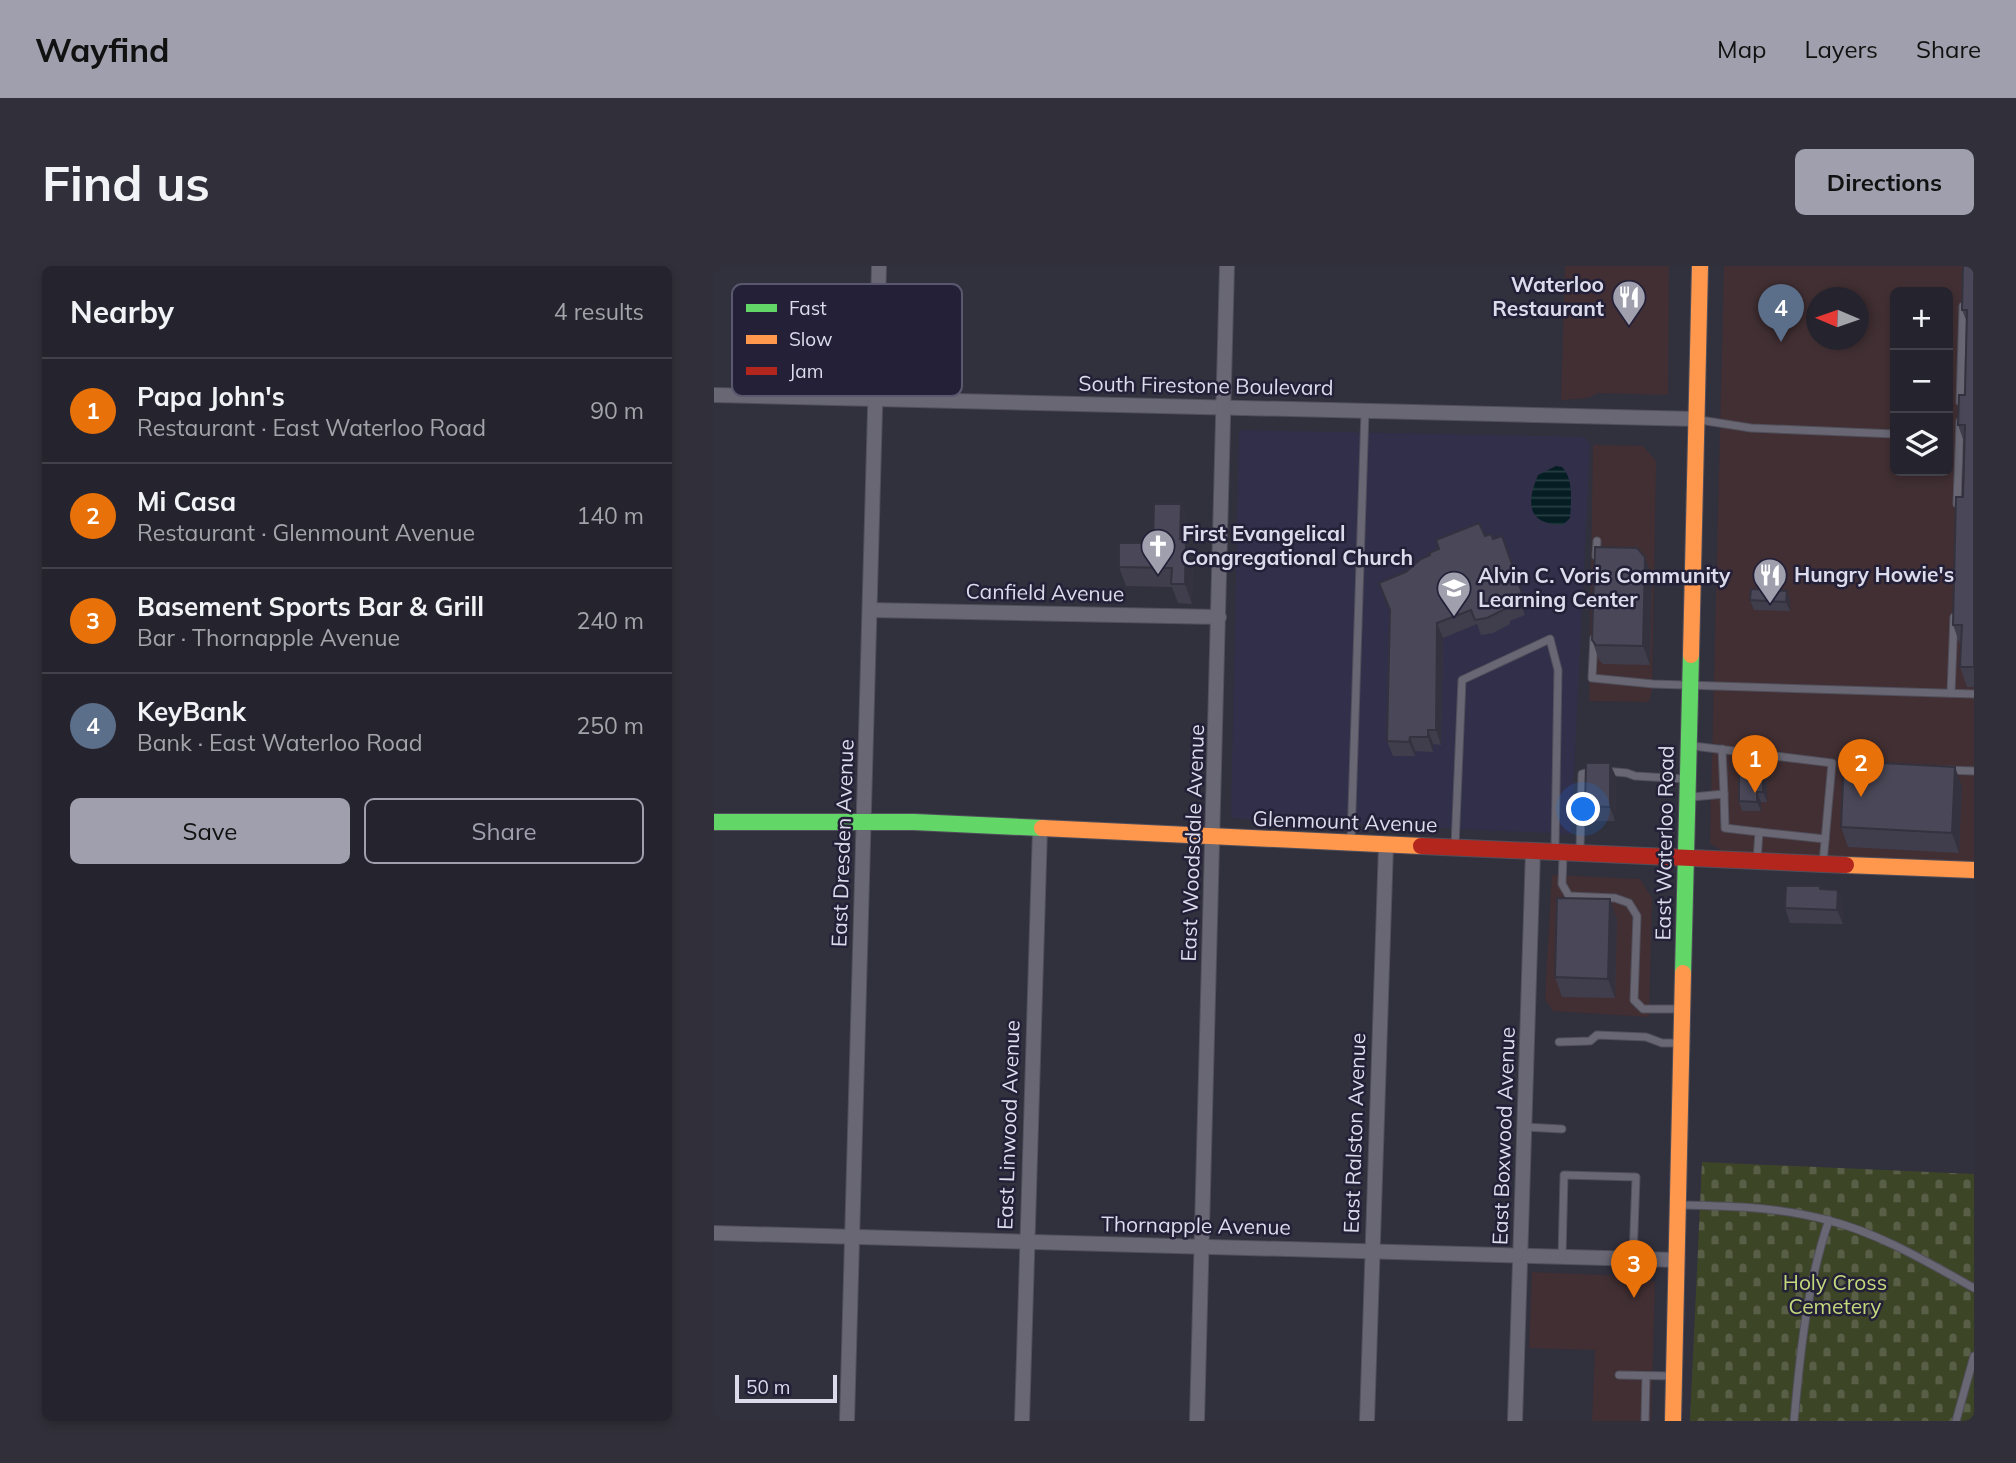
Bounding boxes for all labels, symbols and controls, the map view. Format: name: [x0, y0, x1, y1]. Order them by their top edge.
text: Wayfind: [35, 29, 170, 70]
text: Map: [1717, 34, 1766, 64]
text: Layers: [1804, 34, 1878, 64]
text: Share: [1916, 34, 1981, 64]
button: Directions: [1795, 149, 1974, 215]
text: Find us: [42, 152, 210, 213]
place label: Waterloo Restaurant: [1492, 271, 1604, 321]
restaurant icon: Waterloo Restaurant: [1610, 278, 1648, 327]
legend: [732, 284, 962, 396]
pin: 4: [1758, 284, 1804, 342]
north arrow: [1806, 287, 1869, 350]
map controls: [1890, 287, 1953, 476]
button: +: [1890, 287, 1953, 350]
text: Nearby: [70, 293, 174, 331]
text: Fast: [789, 296, 827, 320]
text: 4 results: [554, 297, 644, 326]
text: Slow: [789, 327, 833, 351]
button: −: [1890, 350, 1953, 413]
text: Jam: [789, 359, 823, 383]
street label: South Firestone Boulevard: [1078, 370, 1334, 400]
text: Papa John's: [137, 380, 285, 413]
text: 1: [86, 396, 100, 425]
text: 90 m: [590, 396, 644, 425]
text: Restaurant · East Waterloo Road: [137, 413, 486, 442]
button: layers: [1890, 413, 1953, 476]
text: Mi Casa: [137, 485, 236, 518]
text: 2: [86, 501, 100, 530]
text: 140 m: [576, 501, 644, 530]
text: Restaurant · Glenmount Avenue: [137, 518, 475, 547]
place label: First Evangelical Congregational Church: [1182, 520, 1413, 570]
church icon: First Evangelical Congregational Church: [1139, 527, 1177, 576]
restaurant icon: Hungry Howie's: [1751, 556, 1789, 605]
place label: Hungry Howie's: [1794, 561, 1954, 587]
place label: Alvin C. Voris Community Learning Center: [1478, 562, 1731, 612]
school or university icon: Alvin C. Voris Community Learning Center: [1435, 569, 1473, 618]
street label: Canfield Avenue: [965, 578, 1125, 606]
text: Basement Sports Bar & Grill: [137, 590, 484, 623]
text: 3: [86, 606, 100, 635]
text: 240 m: [576, 606, 644, 635]
text: Bar · Thornapple Avenue: [137, 623, 400, 652]
text: KeyBank: [137, 695, 246, 728]
text: 4: [86, 711, 100, 740]
text: 250 m: [576, 711, 644, 740]
street label: East Woodsdale Avenue: [1175, 724, 1209, 962]
text: Bank · East Waterloo Road: [137, 728, 423, 757]
pin: 1: [1732, 735, 1778, 793]
street label: East Dresden Avenue: [825, 739, 859, 947]
pin: 2: [1838, 739, 1884, 797]
street label: East Waterloo Road: [1649, 745, 1679, 941]
your location: [1566, 792, 1600, 826]
button: Save: [70, 798, 350, 864]
button: Share: [364, 798, 644, 864]
street label: Glenmount Avenue: [1252, 805, 1438, 837]
street label: East Linwood Avenue: [991, 1020, 1025, 1230]
street label: East Boxwood Avenue: [1486, 1026, 1520, 1246]
street label: East Ralston Avenue: [1338, 1032, 1370, 1234]
street label: Thornapple Avenue: [1101, 1210, 1291, 1240]
pin: 3: [1611, 1240, 1657, 1298]
park label: Holy Cross Cemetery: [1783, 1269, 1887, 1319]
scale bar: [735, 1372, 836, 1404]
text: 50 m: [746, 1375, 790, 1399]

